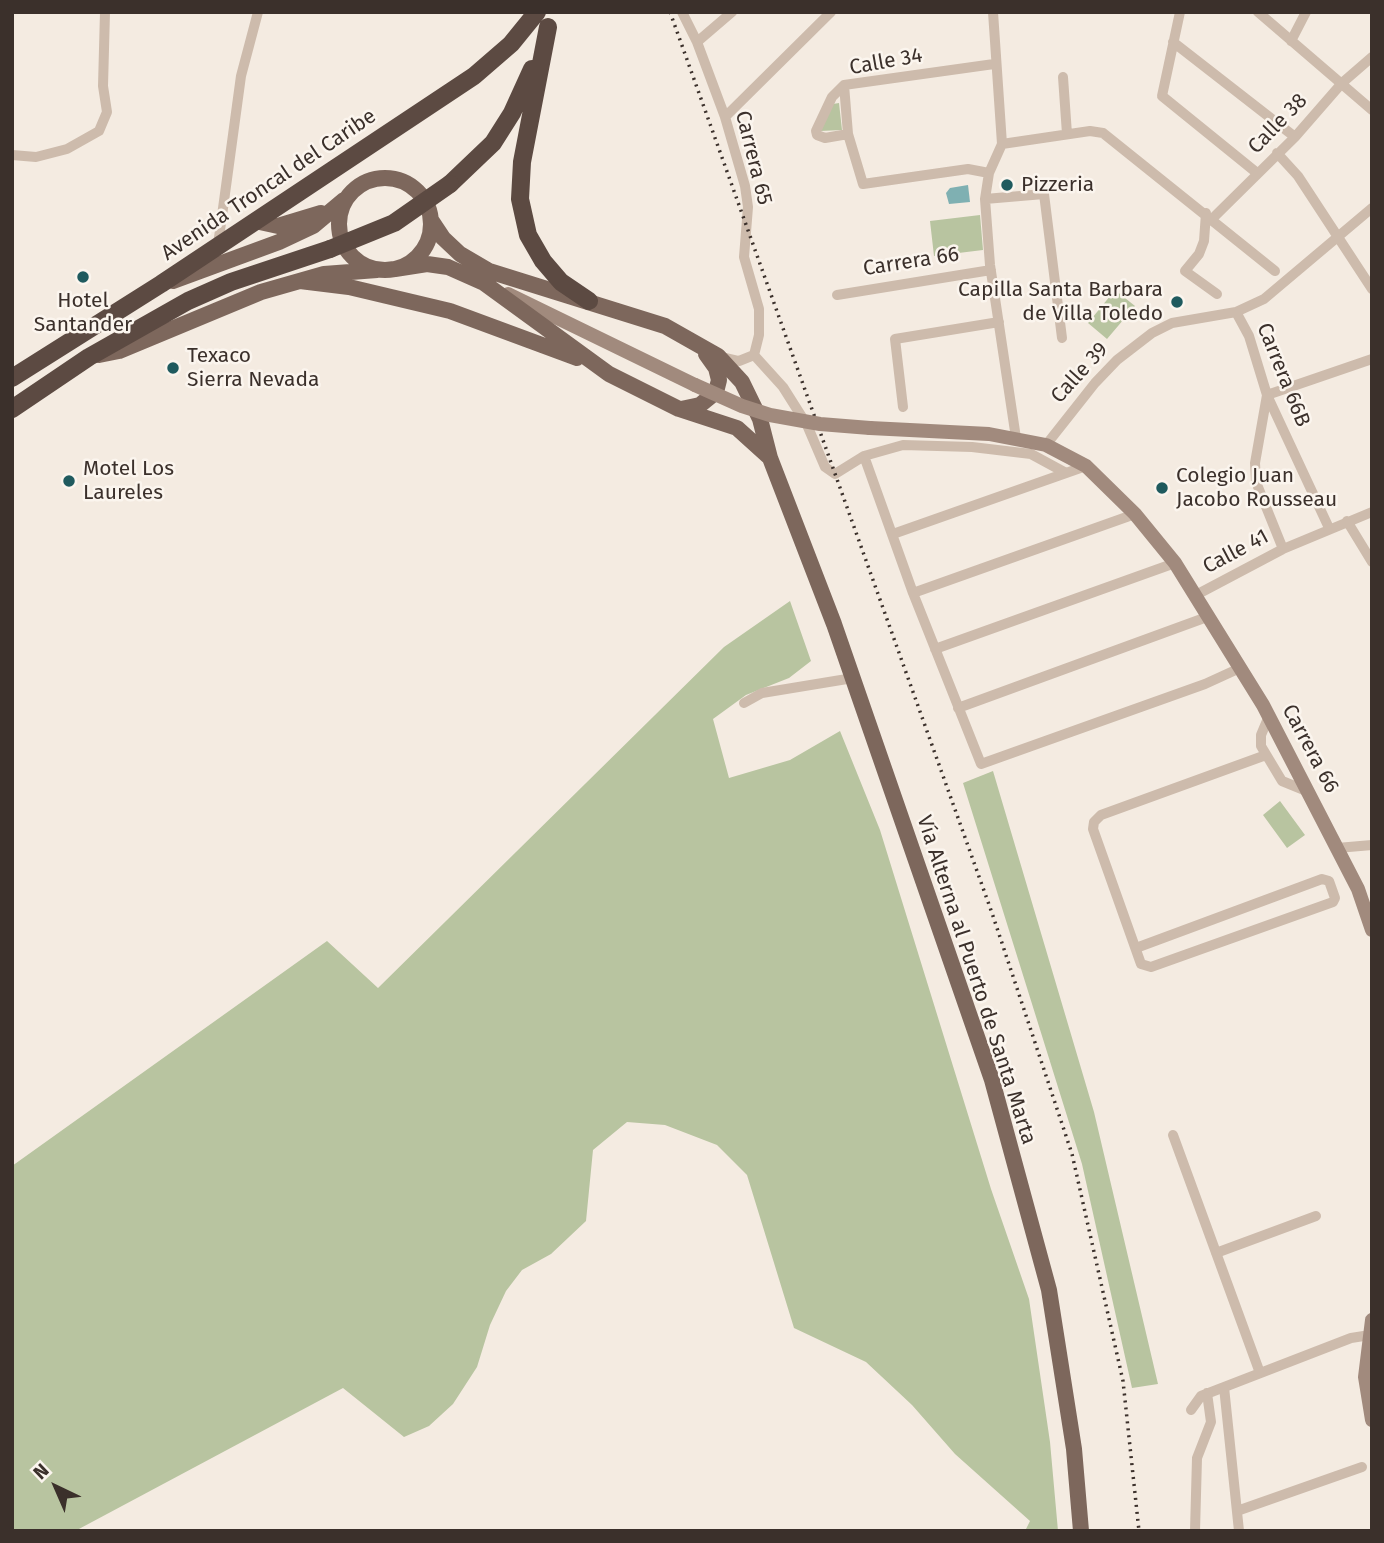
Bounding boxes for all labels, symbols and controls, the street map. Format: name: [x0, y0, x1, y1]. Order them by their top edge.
street label: Calle 34: [848, 43, 924, 81]
street label: Calle 38: [1243, 89, 1313, 159]
street label: Avenida Troncal del Caribe: [157, 104, 381, 266]
street label: Carrera 65: [729, 108, 777, 208]
place label: Pizzeria: [1021, 172, 1094, 198]
marker: Pizzeria: [999, 177, 1015, 193]
street label: Carrera 66: [861, 242, 961, 282]
marker: Hotel Santander: [75, 269, 91, 285]
place label: Capilla Santa Barbara de Villa Toledo: [958, 277, 1163, 327]
place label: Hotel Santander: [34, 288, 132, 338]
marker: Capilla Santa Barbara de Villa Toledo: [1169, 294, 1185, 310]
street label: Carrera 66B: [1251, 320, 1315, 430]
street label: Calle 39: [1046, 337, 1114, 409]
place label: Texaco Sierra Nevada: [187, 343, 319, 393]
marker: Texaco Sierra Nevada: [165, 360, 181, 376]
place label: Motel Los Laureles: [83, 456, 174, 506]
place label: Colegio Juan Jacobo Rousseau: [1176, 463, 1337, 513]
marker: Motel Los Laureles: [61, 473, 77, 489]
marker: Colegio Juan Jacobo Rousseau: [1154, 480, 1170, 496]
street label: Calle 41: [1199, 524, 1273, 580]
street label: Carrera 66: [1276, 700, 1344, 798]
street label: Vía Alterna al Puerto de Santa Marta: [911, 812, 1041, 1148]
north arrow: [21, 1452, 91, 1522]
text: N: [29, 1459, 54, 1484]

